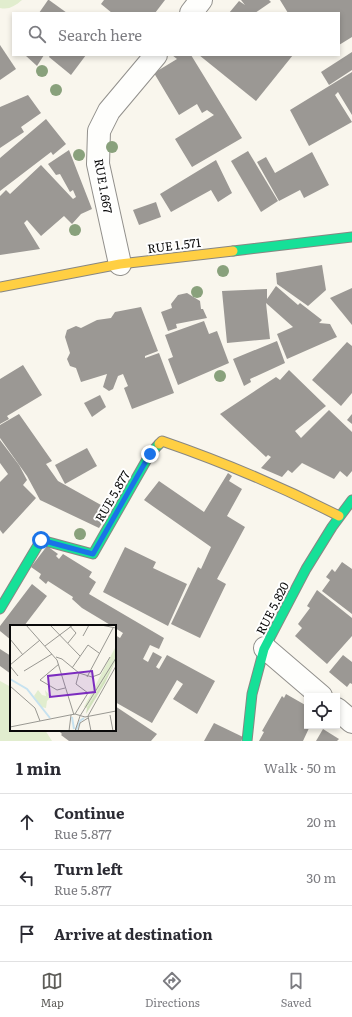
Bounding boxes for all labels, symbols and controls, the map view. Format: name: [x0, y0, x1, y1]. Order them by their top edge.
search box: [12, 12, 340, 56]
icon: search: [26, 23, 48, 45]
text: Search here: [58, 23, 142, 46]
street label: RUE 1.667: [90, 157, 118, 215]
street label: RUE 1.571: [146, 233, 202, 257]
route end: [141, 445, 159, 463]
street label: RUE 5.877: [90, 467, 134, 525]
route start: [32, 531, 50, 549]
street label: RUE 5.820: [251, 578, 293, 638]
inset map: [10, 625, 116, 731]
map controls: [304, 693, 340, 729]
button: locate: [304, 693, 340, 729]
text: 1 min: [16, 755, 61, 780]
text: Walk · 50 m: [264, 758, 336, 777]
text: Continue: [54, 801, 124, 824]
icon: ahead: [16, 811, 38, 833]
text: 20 m: [307, 812, 336, 831]
text: Rue 5.877: [54, 824, 112, 843]
text: Turn left: [54, 857, 123, 880]
icon: left: [16, 867, 38, 889]
text: 30 m: [306, 868, 336, 887]
text: Rue 5.877: [54, 880, 112, 899]
text: Arrive at destination: [54, 922, 213, 945]
icon: arrive: [16, 923, 38, 945]
tab: Map: [40, 970, 64, 1010]
tab: Directions: [145, 970, 200, 1010]
tab: Saved: [281, 970, 311, 1010]

